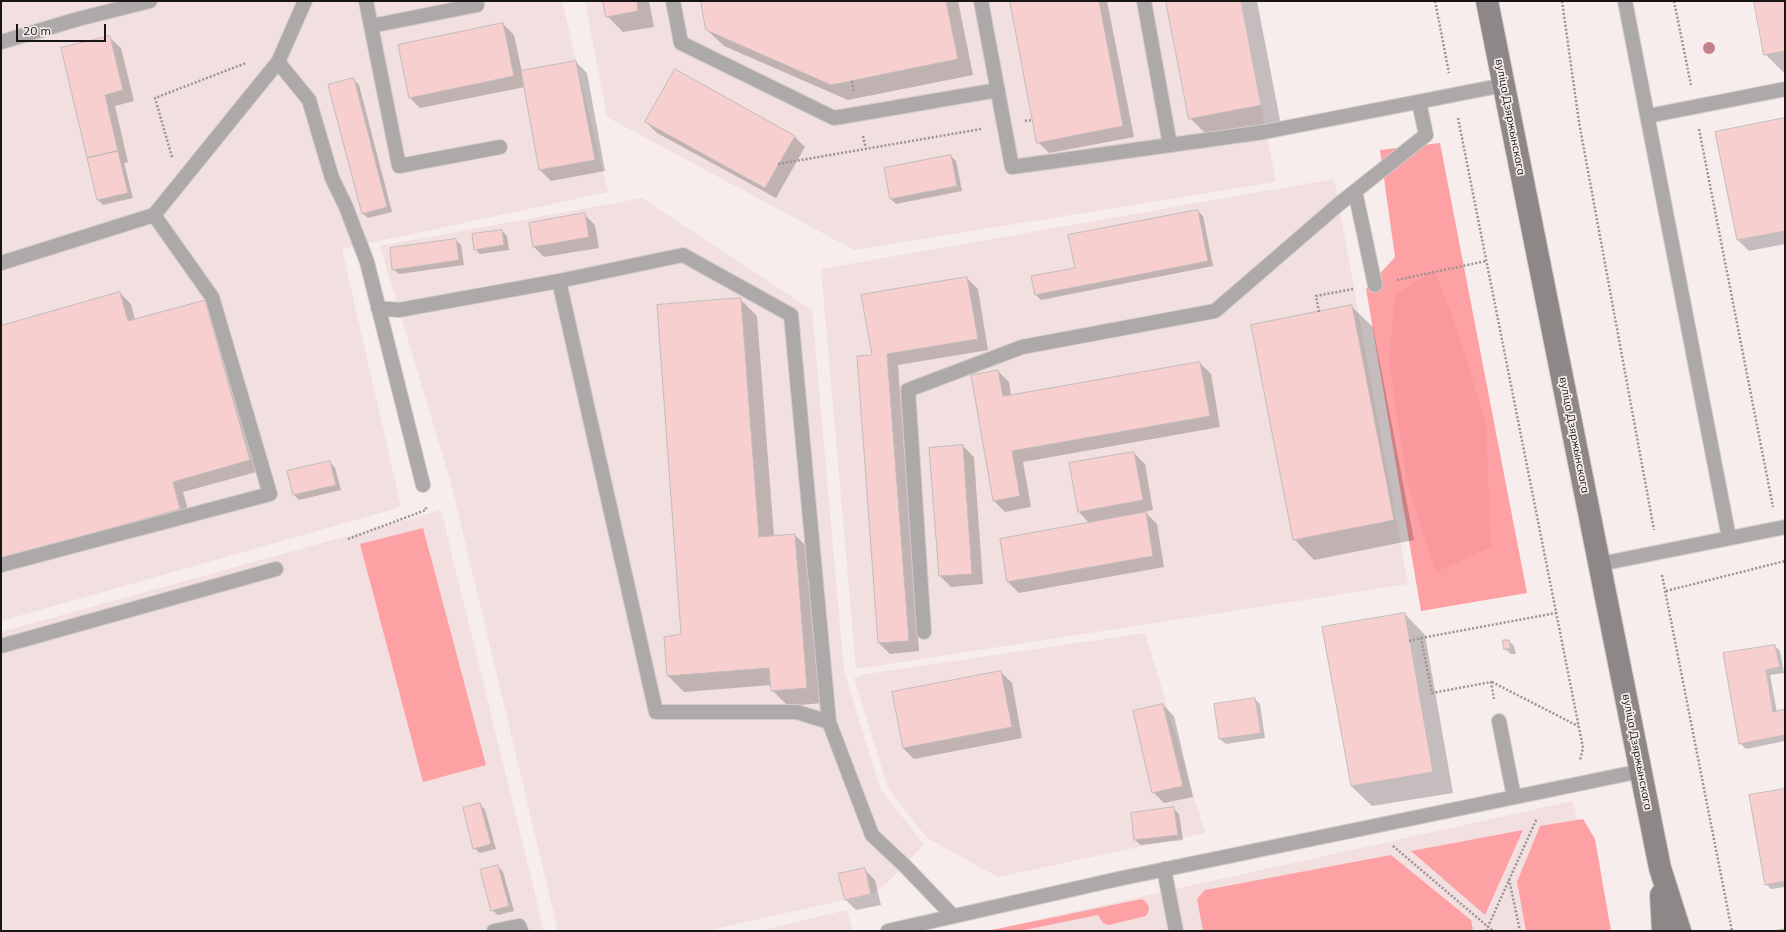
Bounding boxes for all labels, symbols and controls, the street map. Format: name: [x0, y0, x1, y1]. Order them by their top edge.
scale bar: [18, 16, 108, 42]
text: 20 m: [23, 23, 51, 38]
street label: вуліца Дзяржынскага: [1492, 58, 1528, 176]
street label: вуліца Дзяржынскага: [1556, 376, 1592, 494]
street label: вуліца Дзяржынскага: [1619, 693, 1655, 811]

